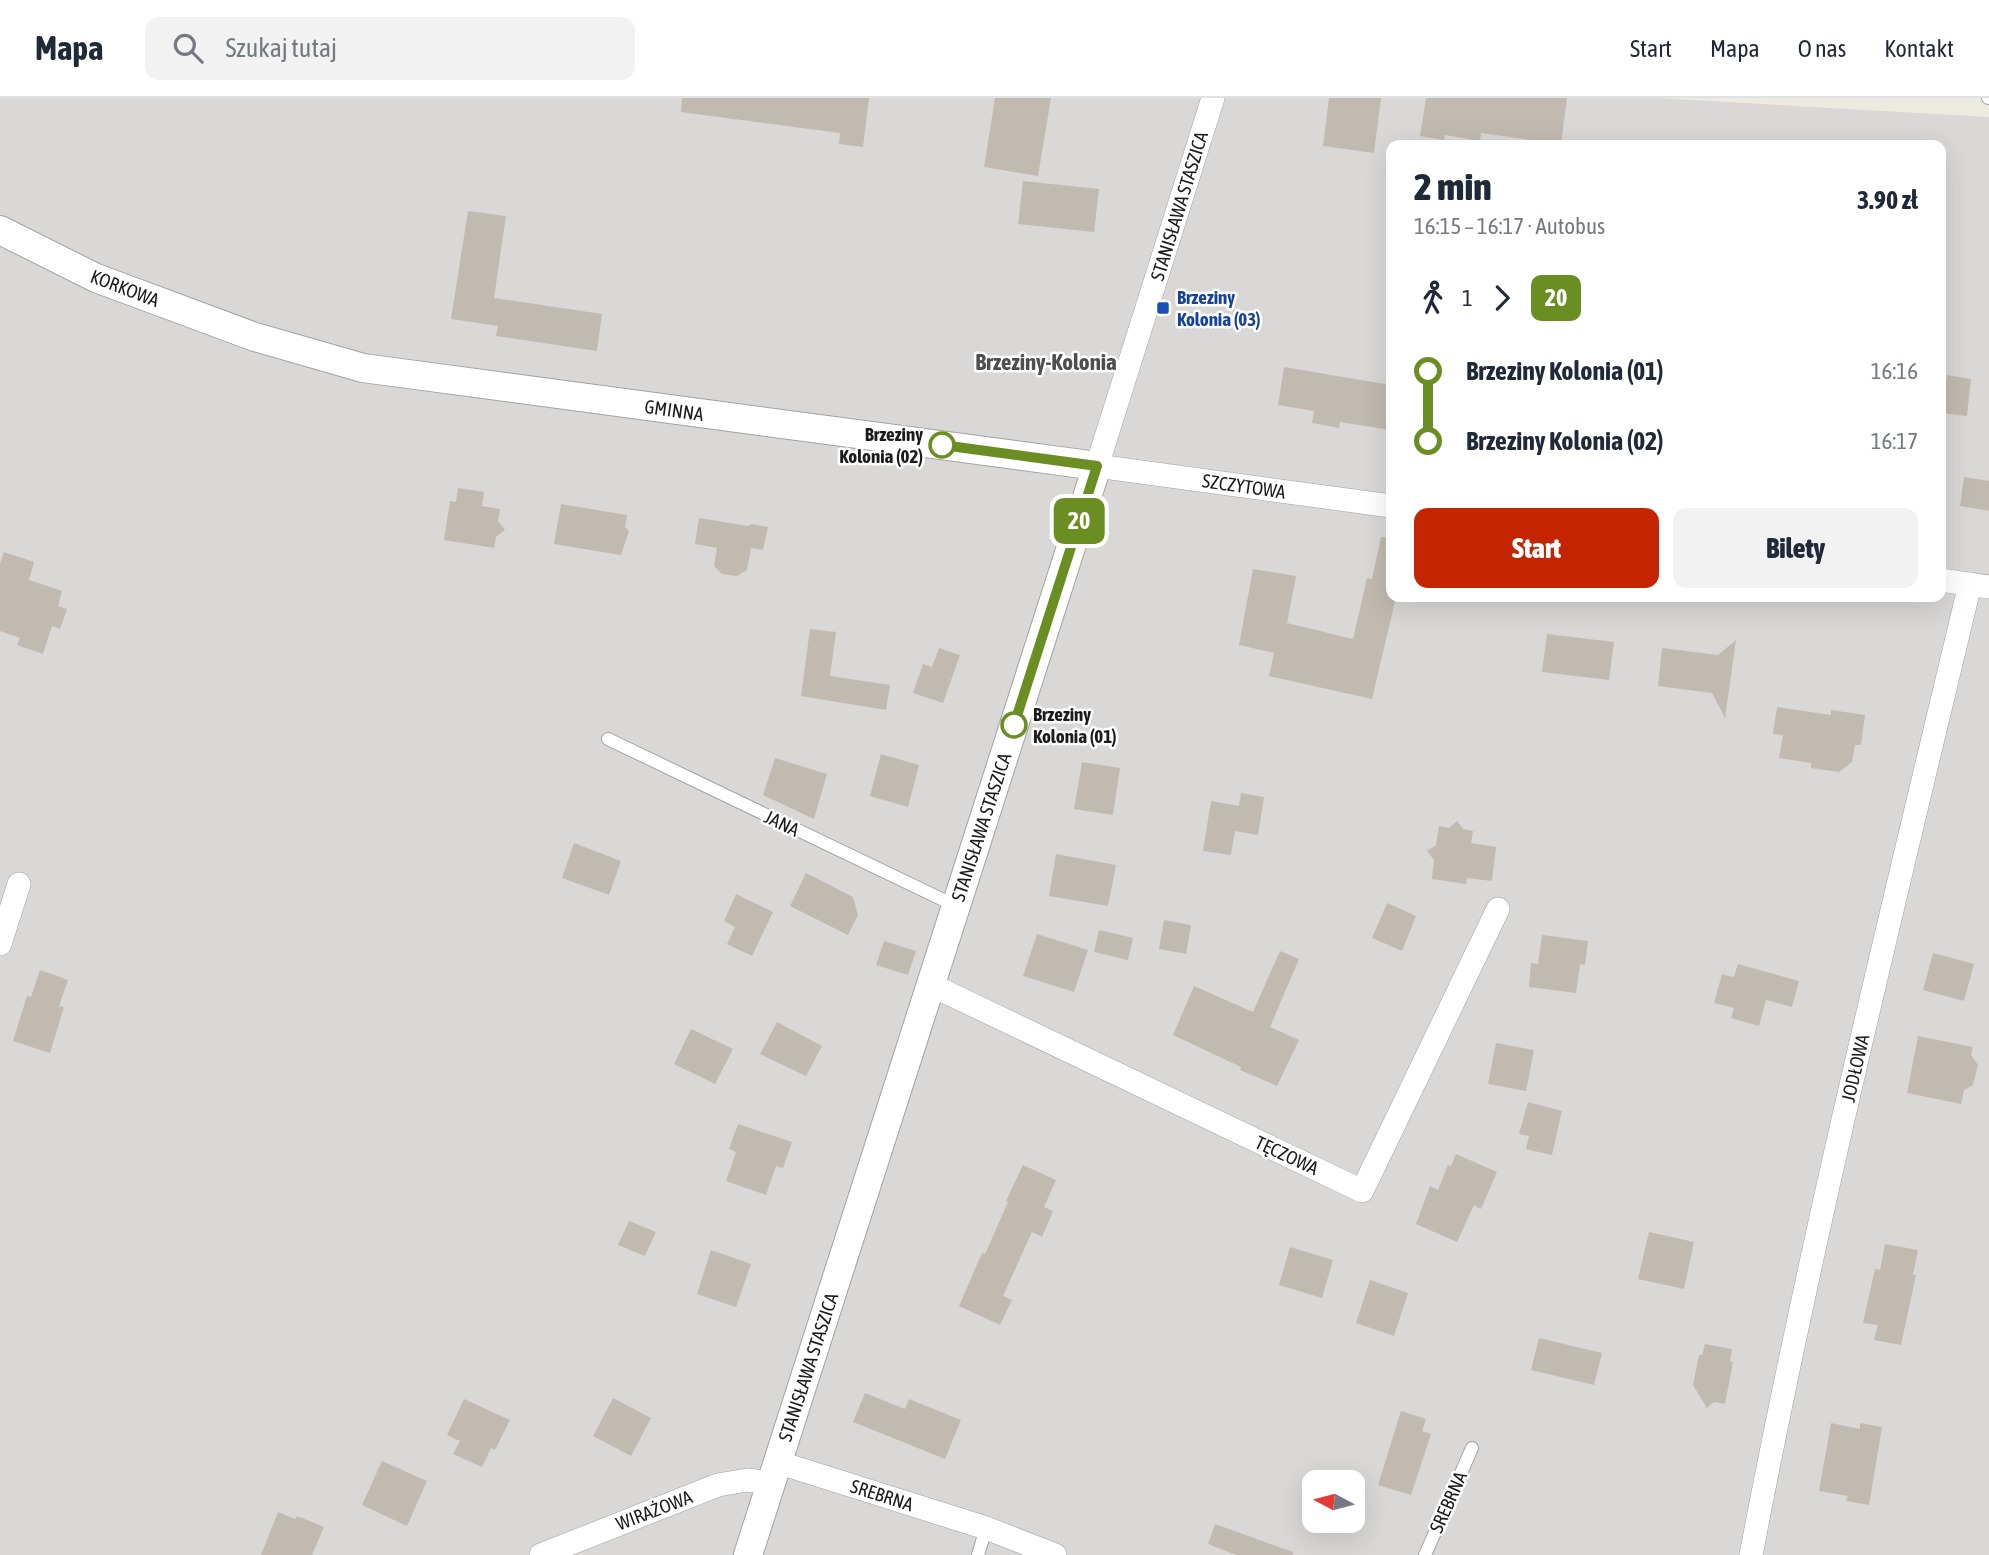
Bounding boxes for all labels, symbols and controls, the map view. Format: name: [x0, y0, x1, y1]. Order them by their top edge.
search box: [145, 17, 635, 80]
text: Mapa: [35, 29, 103, 67]
icon: search: [169, 29, 207, 67]
text: Szukaj tutaj: [225, 33, 337, 63]
text: Start: [1630, 35, 1672, 62]
text: Mapa: [1710, 35, 1760, 62]
text: O nas: [1798, 35, 1846, 62]
text: Kontakt: [1884, 35, 1954, 62]
street label: STANISŁAWA STASZICA: [1146, 128, 1212, 283]
text: 2 min: [1414, 165, 1492, 208]
text: 3.90 zł: [1857, 185, 1918, 215]
text: 16:15 – 16:17 · Autobus: [1414, 213, 1605, 239]
street label: KORKOWA: [88, 265, 163, 311]
icon: walk: [1414, 279, 1452, 317]
icon: forward: [1483, 279, 1521, 317]
text: 20: [1545, 284, 1567, 311]
text: 1: [1462, 285, 1473, 311]
place label: Brzeziny Kolonia (03): [1177, 286, 1261, 330]
marker: Brzeziny Kolonia (03): [1155, 300, 1171, 316]
district label: Brzeziny-Kolonia: [975, 349, 1117, 375]
text: Brzeziny Kolonia (01): [1466, 356, 1664, 386]
text: 16:16: [1871, 358, 1918, 384]
street label: GMINNA: [643, 395, 706, 425]
place label: Brzeziny Kolonia (02): [839, 423, 923, 467]
text: Brzeziny Kolonia (02): [1466, 426, 1664, 456]
text: 16:17: [1871, 428, 1918, 454]
marker: Brzeziny Kolonia (02): [929, 432, 955, 458]
street label: SZCZYTOWA: [1201, 469, 1288, 503]
line badge: 20: [1048, 498, 1110, 544]
text: 20: [1068, 507, 1090, 534]
button: Start: [1414, 508, 1659, 588]
button: Bilety: [1673, 508, 1918, 588]
place label: Brzeziny Kolonia (01): [1033, 703, 1117, 747]
marker: Brzeziny Kolonia (01): [1001, 712, 1027, 738]
street label: STANISŁAWA STASZICA: [947, 749, 1016, 904]
street label: JANA: [761, 805, 804, 841]
street label: JODŁOWA: [1837, 1032, 1874, 1104]
street label: TĘCZOWA: [1252, 1131, 1323, 1179]
street label: STANISŁAWA STASZICA: [774, 1289, 843, 1444]
street label: SREBRNA: [1425, 1467, 1471, 1536]
north arrow: [1302, 1470, 1365, 1533]
map controls: [1302, 1470, 1365, 1533]
street label: SREBRNA: [848, 1475, 917, 1516]
street label: WIRAŻOWA: [613, 1485, 696, 1535]

